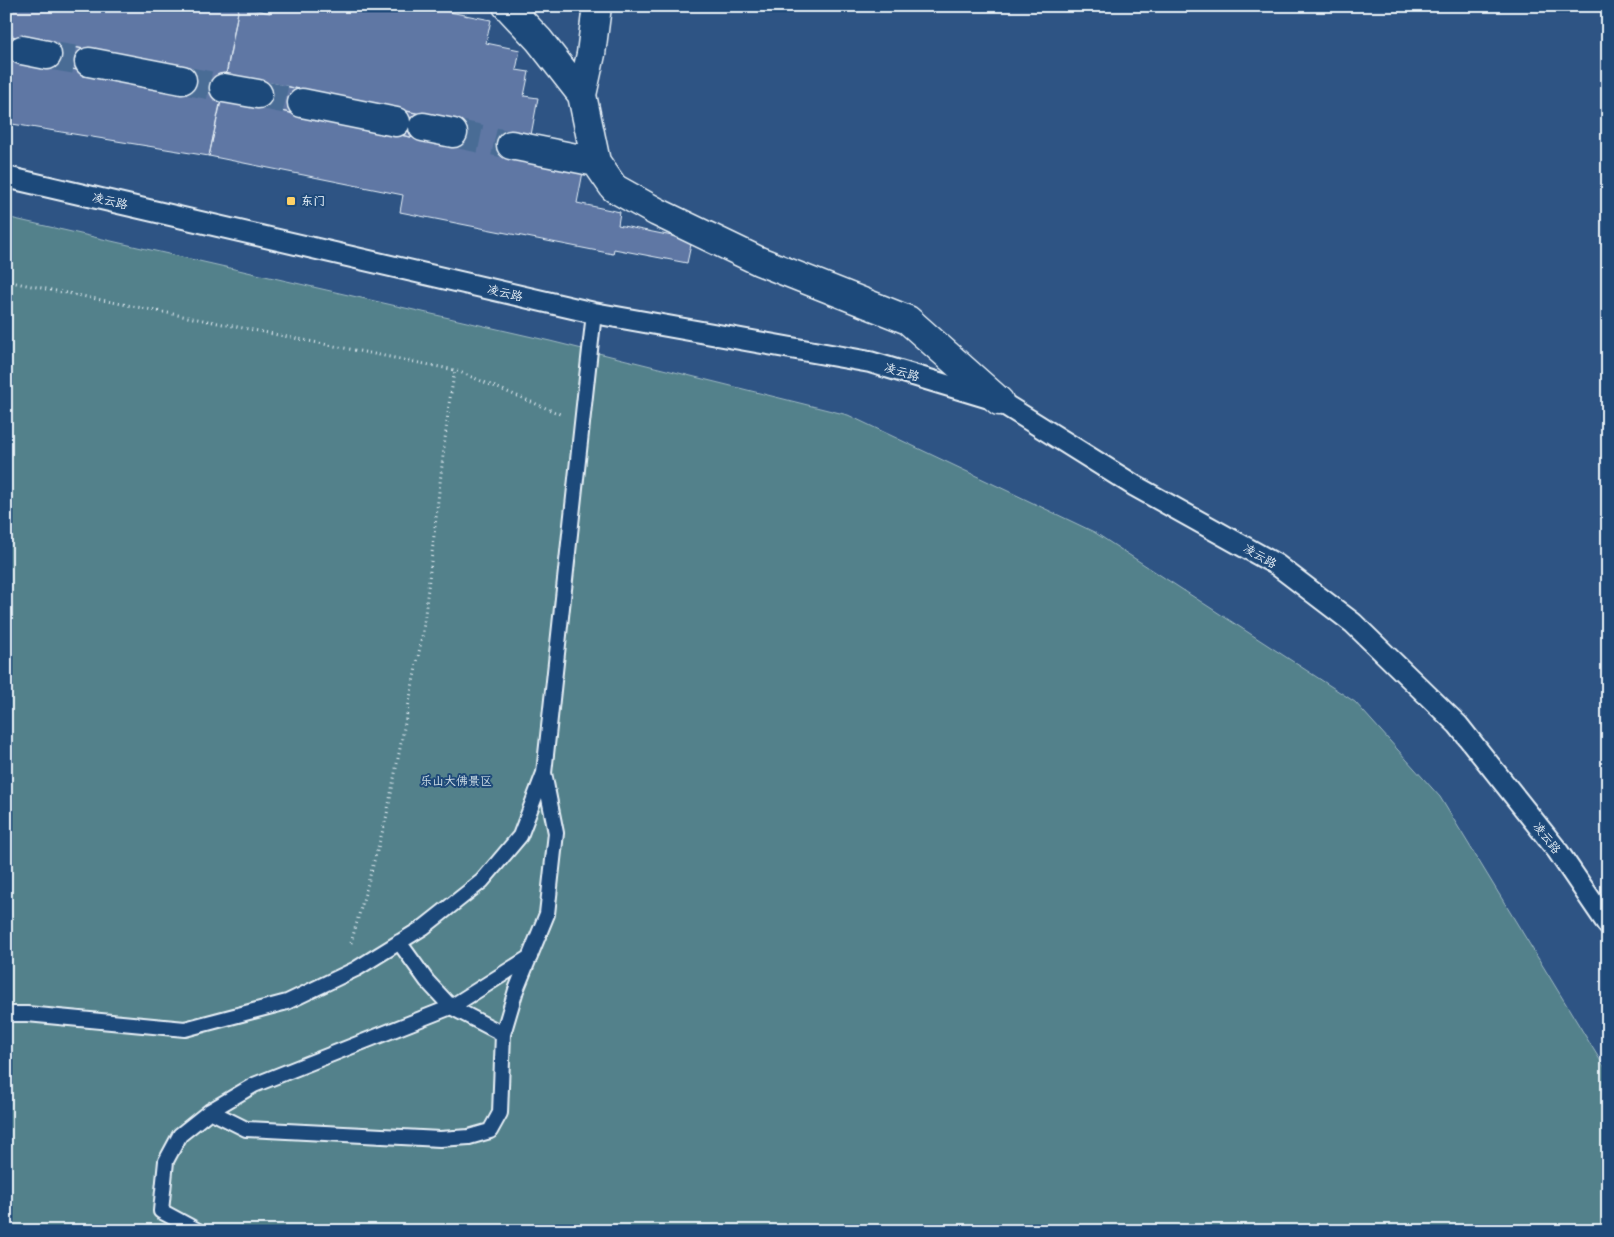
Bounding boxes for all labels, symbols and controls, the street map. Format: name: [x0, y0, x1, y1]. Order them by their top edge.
street label: 凌云路: [91, 187, 130, 213]
place label: 东门: [301, 191, 325, 209]
marker: 东门: [285, 195, 297, 207]
street label: 凌云路: [486, 279, 525, 305]
street label: 凌云路: [882, 357, 922, 385]
street label: 凌云路: [1240, 538, 1281, 572]
park label: 乐山大佛景区: [420, 771, 492, 789]
street label: 凌云路: [1530, 818, 1566, 857]

